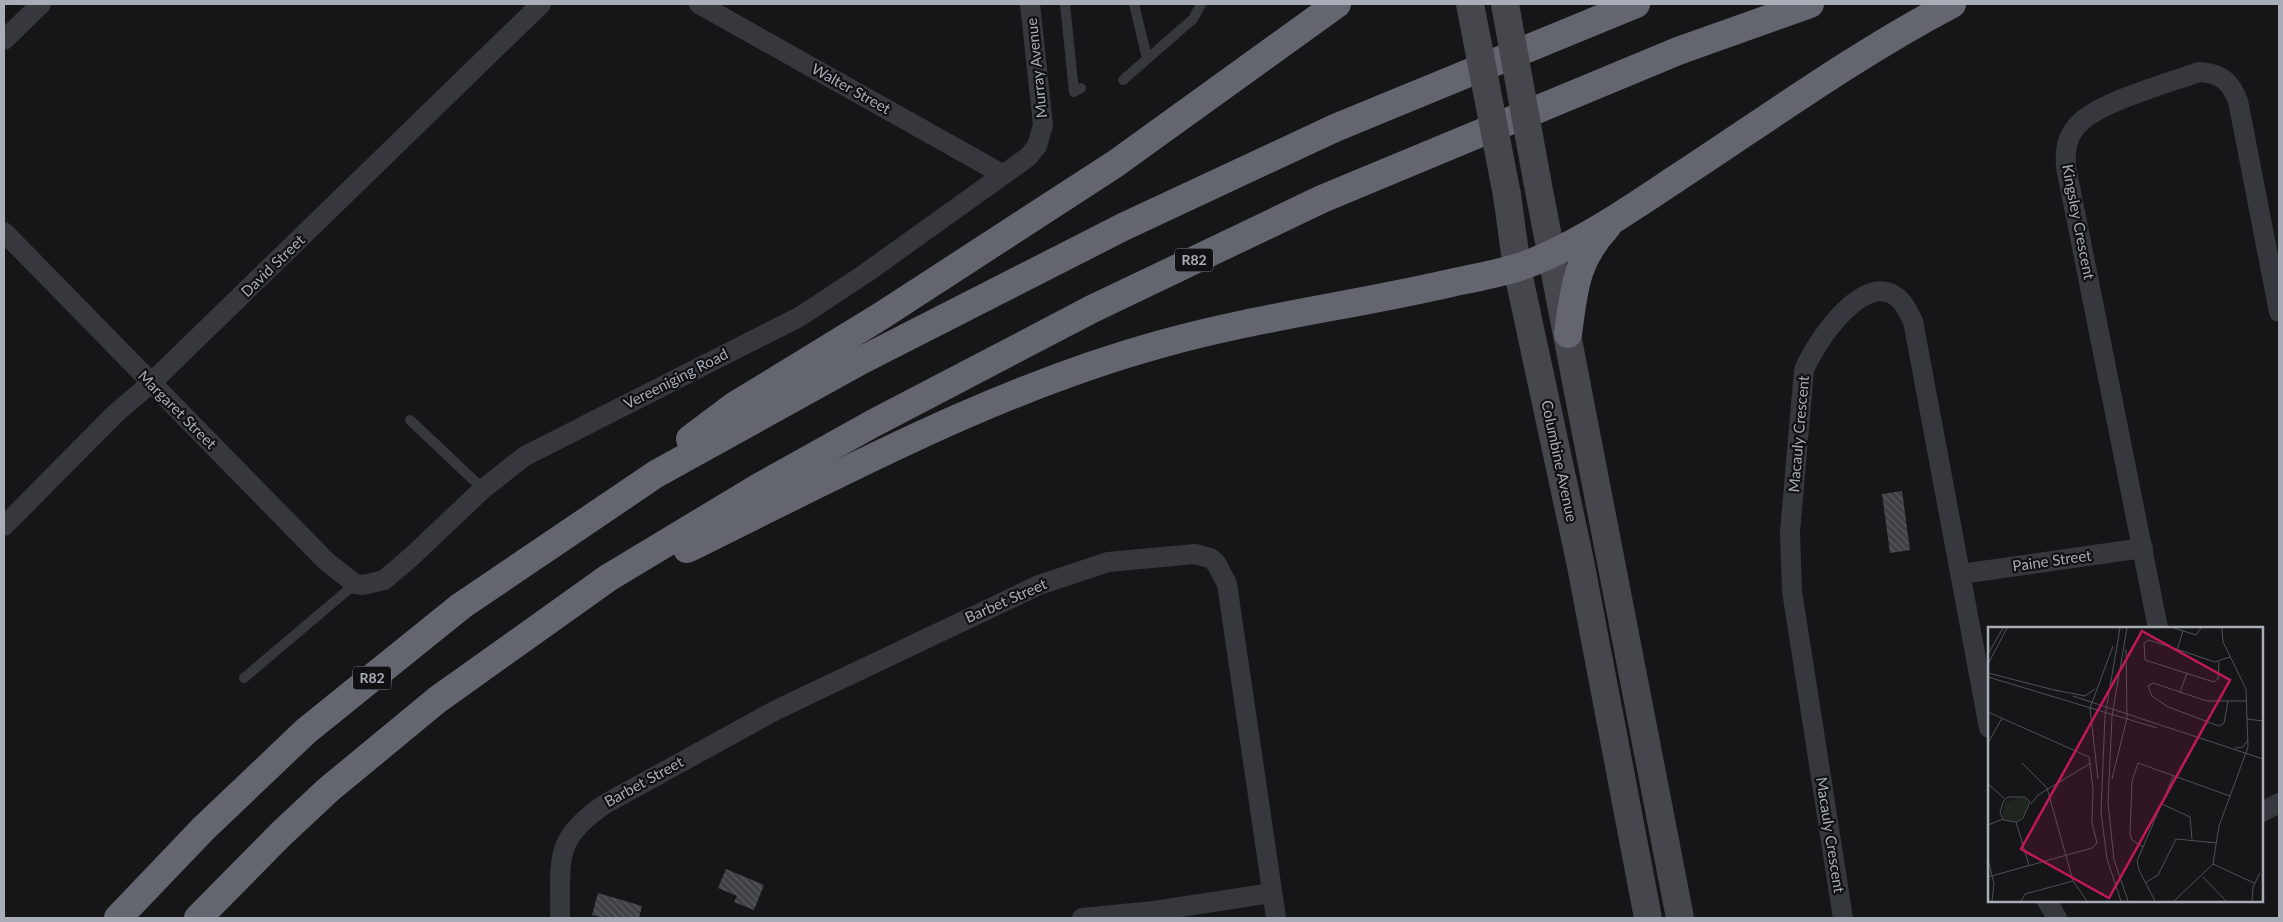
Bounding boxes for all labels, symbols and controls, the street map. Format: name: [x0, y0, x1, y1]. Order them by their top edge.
street label: Murray Avenue: [1022, 17, 1050, 119]
street label: Walter Street: [809, 59, 895, 117]
street label: Kingsley Crescent: [2059, 163, 2099, 281]
street label: David Street: [237, 230, 308, 300]
road number: R82: [1175, 248, 1213, 272]
street label: Vereeniging Road: [620, 344, 731, 412]
street label: Margaret Street: [135, 366, 221, 453]
street label: Macauly Crescent: [1784, 374, 1812, 493]
street label: Columbine Avenue: [1538, 398, 1582, 523]
street label: Paine Street: [2011, 545, 2093, 574]
street label: Barbet Street: [962, 574, 1050, 626]
inset map: [1988, 627, 2263, 902]
road number: R82: [353, 666, 391, 690]
street label: Barbet Street: [601, 752, 687, 810]
street label: Macauly Crescent: [1813, 776, 1849, 895]

